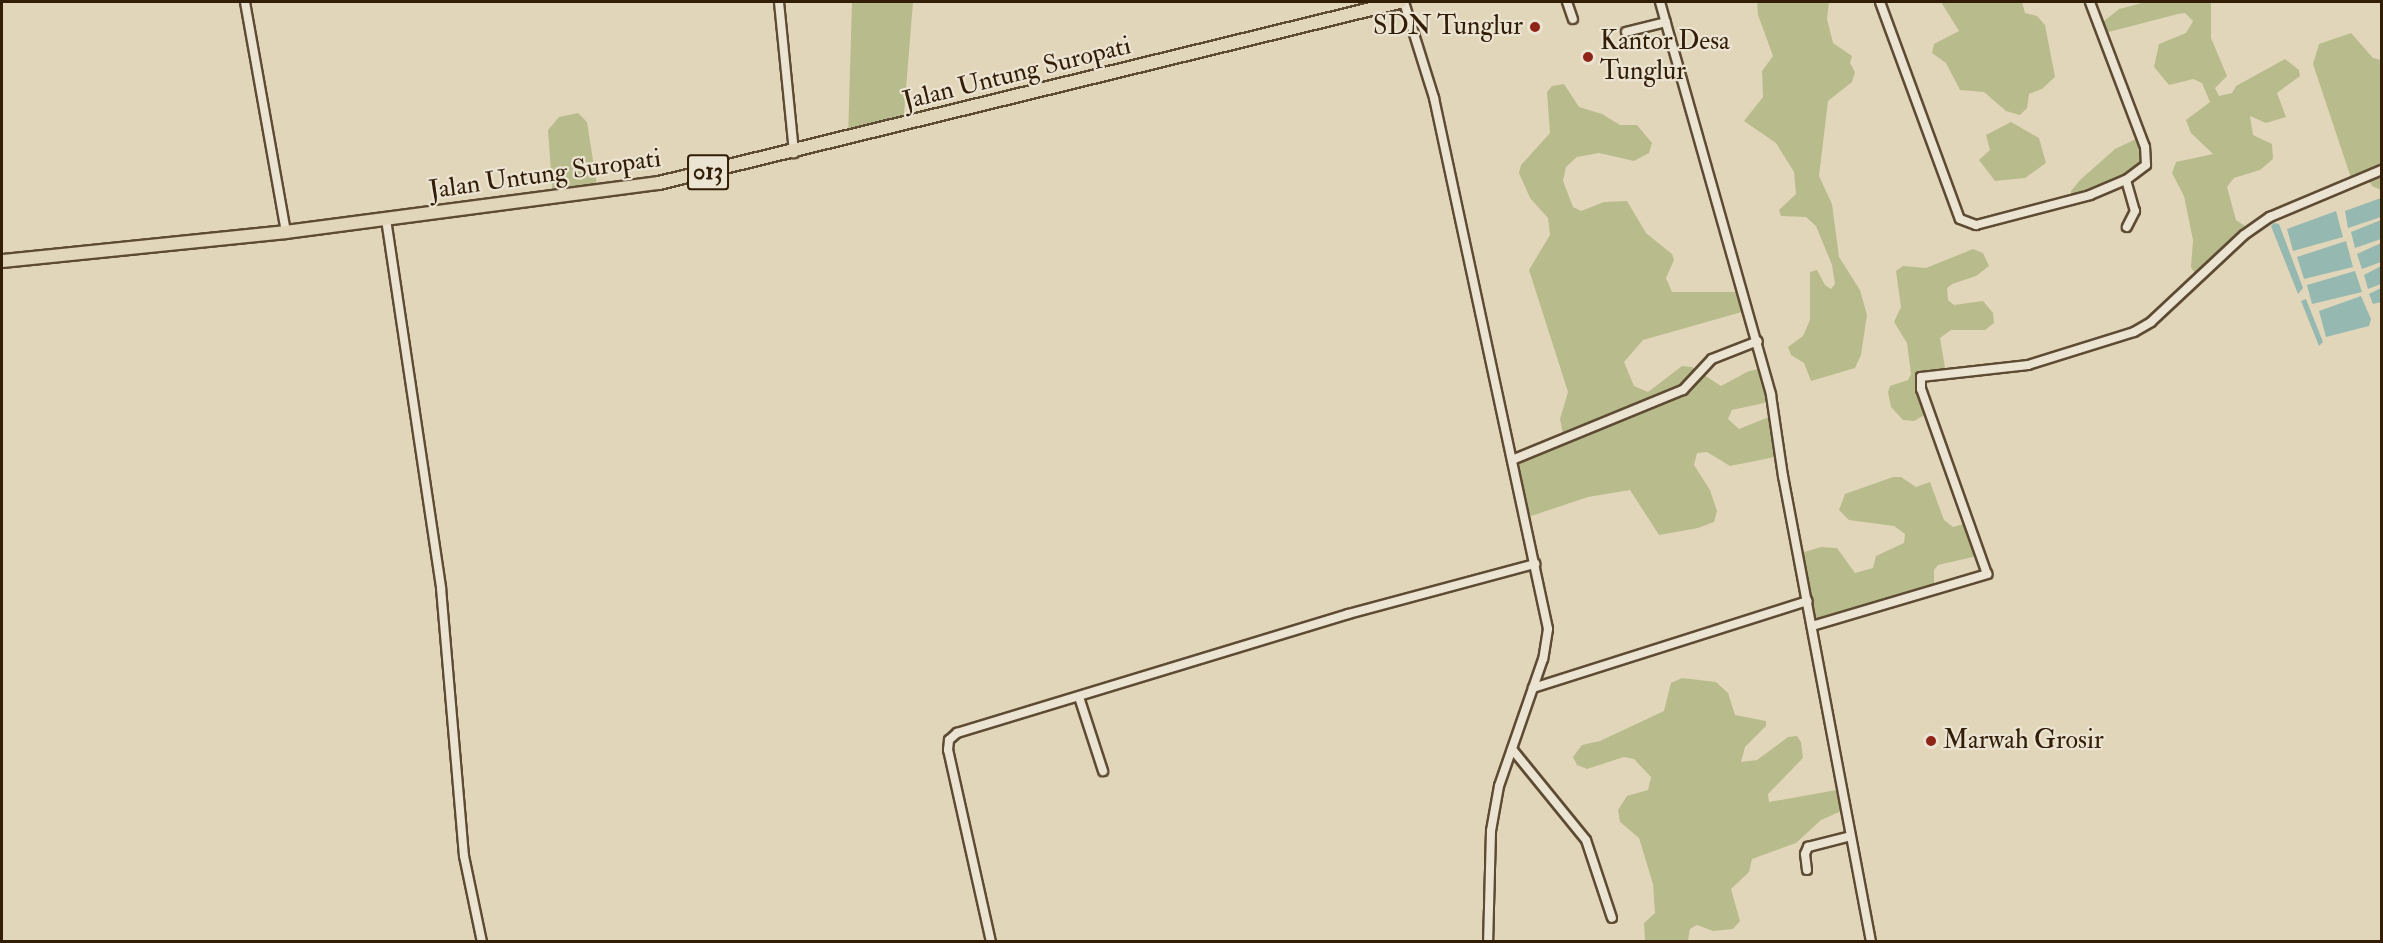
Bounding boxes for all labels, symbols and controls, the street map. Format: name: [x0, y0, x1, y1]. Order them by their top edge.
place label: SDN Tunglur: [1373, 11, 1523, 43]
marker: SDN Tunglur: [1528, 20, 1542, 34]
place label: Kantor Desa Tunglur: [1600, 26, 1730, 88]
street label: Jalan Untung Suropati: [900, 31, 1134, 117]
marker: Kantor Desa Tunglur: [1581, 50, 1595, 64]
street label: Jalan Untung Suropati: [427, 143, 663, 207]
road number: 013: [687, 151, 729, 193]
place label: Marwah Grosir: [1943, 725, 2104, 757]
marker: Marwah Grosir: [1924, 734, 1938, 748]

